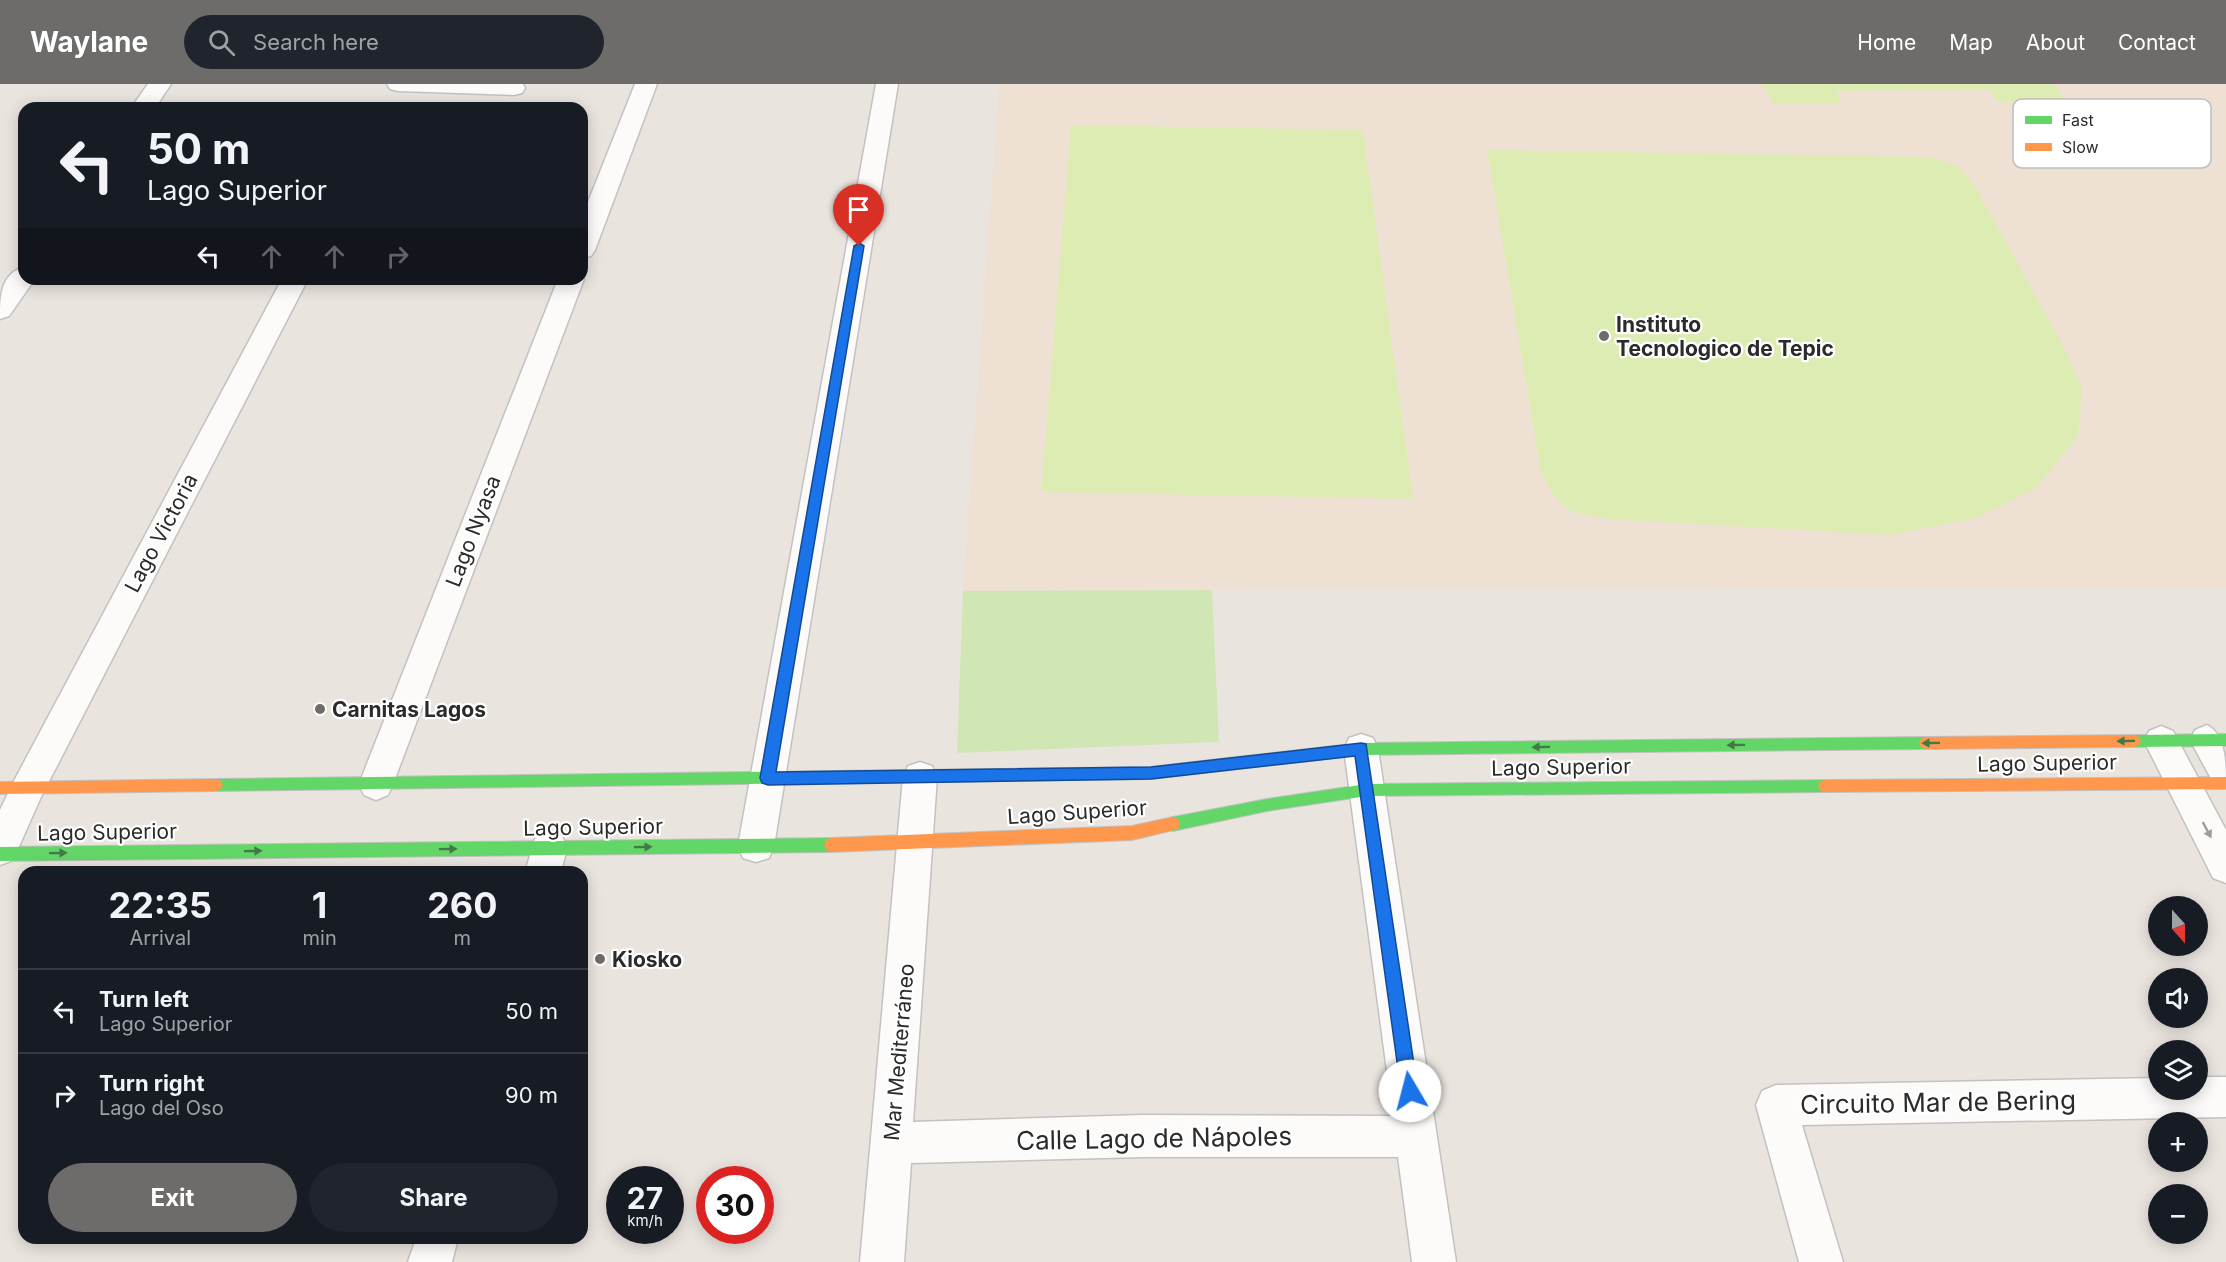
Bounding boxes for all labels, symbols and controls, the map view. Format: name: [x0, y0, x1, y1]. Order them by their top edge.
search box: [184, 15, 604, 69]
text: Waylane: [30, 25, 148, 59]
icon: search: [205, 26, 238, 59]
text: Search here: [253, 29, 379, 55]
text: Home: [1857, 30, 1916, 55]
text: Map: [1949, 30, 1993, 55]
text: About: [2026, 30, 2085, 55]
text: Contact: [2118, 30, 2196, 55]
legend: [2013, 99, 2211, 168]
text: Fast: [2062, 110, 2094, 130]
text: 50 m: [147, 123, 250, 174]
icon: left: [48, 126, 126, 204]
text: Slow: [2062, 137, 2099, 157]
text: Lago Superior: [147, 174, 327, 207]
pin: [833, 184, 884, 246]
icon: arrive: [842, 193, 875, 226]
icon: left: [192, 240, 225, 273]
icon: ahead: [255, 240, 288, 273]
icon: ahead: [318, 240, 351, 273]
icon: right: [381, 240, 414, 273]
place label: Instituto Tecnologico de Tepic: [1616, 312, 1834, 361]
marker: Instituto Tecnologico de Tepic: [1597, 329, 1611, 343]
street label: Lago Victoria: [119, 469, 203, 597]
street label: Lago Nyasa: [440, 472, 506, 590]
place label: Carnitas Lagos: [332, 697, 486, 722]
marker: Carnitas Lagos: [313, 702, 327, 716]
one-way arrow: [2116, 736, 2135, 746]
one-way arrow: [1921, 738, 1940, 748]
one-way arrow: [1726, 740, 1745, 750]
one-way arrow: [1531, 742, 1550, 752]
street label: Lago Superior: [1977, 749, 2117, 777]
street label: Lago Superior: [1491, 753, 1631, 781]
street label: Lago Superior: [1006, 795, 1148, 829]
street label: Lago Superior: [523, 813, 663, 841]
street label: Lago Superior: [37, 818, 177, 846]
one-way arrow: [2202, 822, 2212, 839]
one-way arrow: [634, 843, 653, 852]
one-way arrow: [439, 845, 458, 854]
one-way arrow: [244, 847, 263, 856]
one-way arrow: [49, 849, 68, 858]
text: 22:35: [108, 883, 212, 927]
text: 1: [312, 883, 327, 927]
text: 260: [427, 883, 498, 927]
north arrow: [2148, 896, 2208, 956]
map controls: [2148, 896, 2208, 1244]
text: Arrival: [129, 926, 191, 950]
text: min: [303, 926, 337, 950]
text: m: [454, 926, 471, 950]
place label: Kiosko: [612, 947, 682, 972]
marker: Kiosko: [593, 952, 607, 966]
street label: Mar Mediterráneo: [879, 962, 919, 1142]
button: sound: [2148, 968, 2208, 1028]
text: Turn left: [99, 986, 189, 1012]
icon: left: [48, 995, 81, 1028]
text: 50 m: [505, 998, 558, 1024]
text: Lago Superior: [99, 1012, 232, 1036]
button: layers: [2148, 1040, 2208, 1100]
position arrow: [1378, 1059, 1442, 1123]
text: Turn right: [99, 1070, 205, 1096]
icon: right: [48, 1079, 81, 1112]
text: 90 m: [505, 1082, 558, 1108]
street label: Circuito Mar de Bering: [1800, 1084, 2076, 1120]
text: Lago del Oso: [99, 1096, 224, 1120]
button: +: [2148, 1112, 2208, 1172]
street label: Calle Lago de Nápoles: [1016, 1120, 1292, 1156]
button: Exit: [48, 1163, 297, 1232]
button: Share: [309, 1163, 558, 1232]
speed limit sign: 30: [696, 1166, 774, 1244]
text: 27: [627, 1180, 663, 1216]
button: −: [2148, 1184, 2208, 1244]
text: km/h: [627, 1211, 663, 1230]

